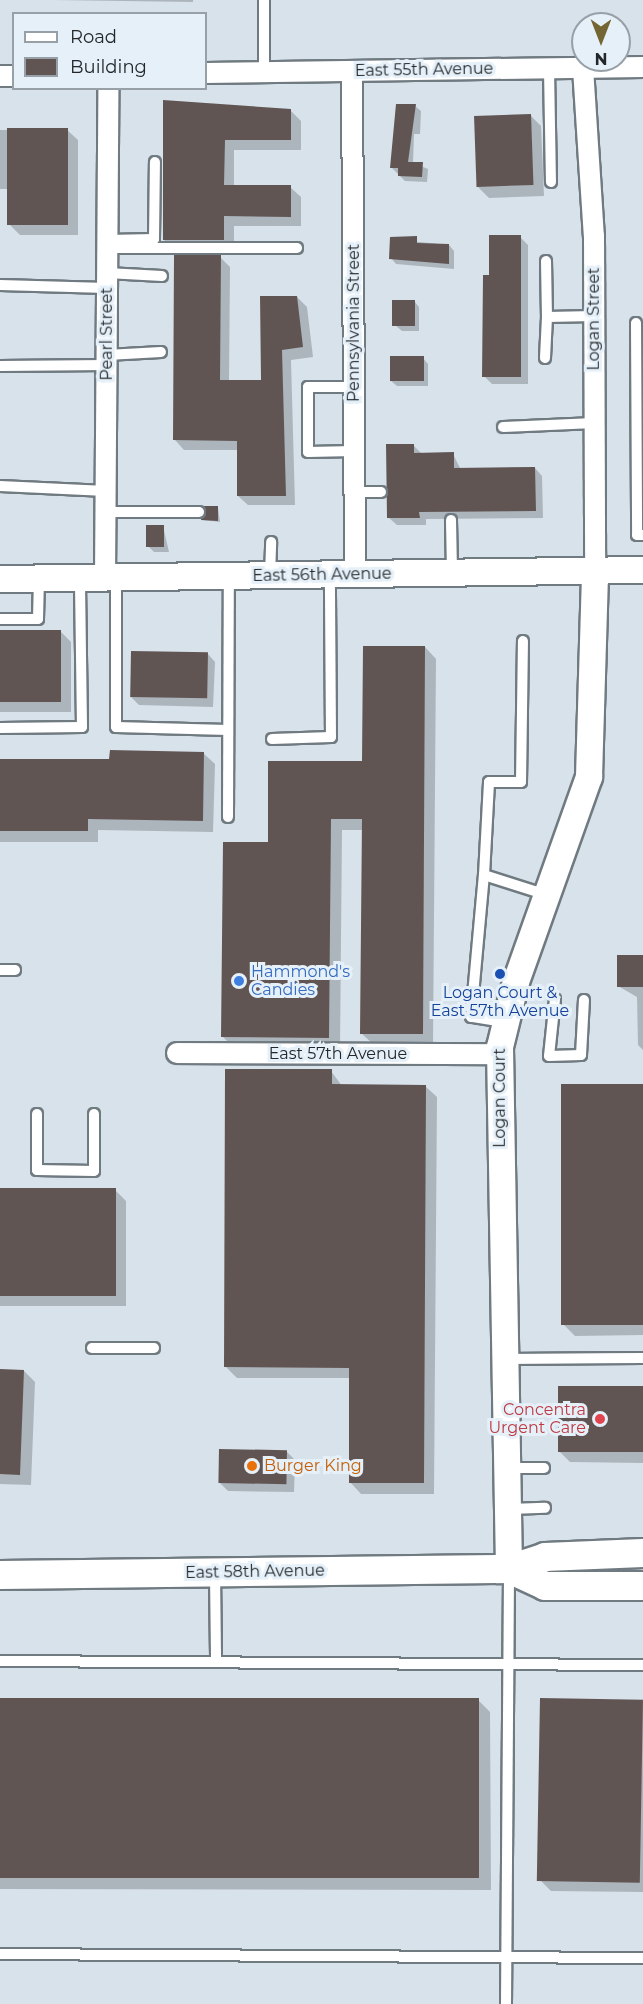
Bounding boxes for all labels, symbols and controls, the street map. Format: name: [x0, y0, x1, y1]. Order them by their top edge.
legend: [12, 12, 207, 90]
north arrow: [571, 12, 631, 72]
text: Road: [70, 26, 117, 48]
text: N: [595, 49, 607, 68]
text: Building: [70, 56, 147, 78]
street label: East 55th Avenue: [355, 59, 493, 81]
street label: Pennsylvania Street: [344, 244, 364, 402]
street label: Logan Street: [584, 267, 604, 371]
street label: Pearl Street: [97, 287, 117, 381]
street label: East 56th Avenue: [252, 564, 392, 586]
place label: Hammond's Candies: [251, 962, 350, 1000]
marker: Logan Court & East 57th Avenue: [493, 967, 507, 981]
marker: Hammond's Candies: [232, 974, 246, 988]
place label: Logan Court & East 57th Avenue: [431, 983, 569, 1021]
street label: East 57th Avenue: [269, 1044, 407, 1064]
street label: Logan Court: [490, 1048, 510, 1148]
place label: Concentra Urgent Care: [488, 1400, 586, 1438]
marker: Concentra Urgent Care: [591, 1410, 609, 1428]
place label: Burger King: [264, 1456, 362, 1476]
marker: Burger King: [245, 1459, 259, 1473]
street label: East 58th Avenue: [185, 1561, 325, 1583]

